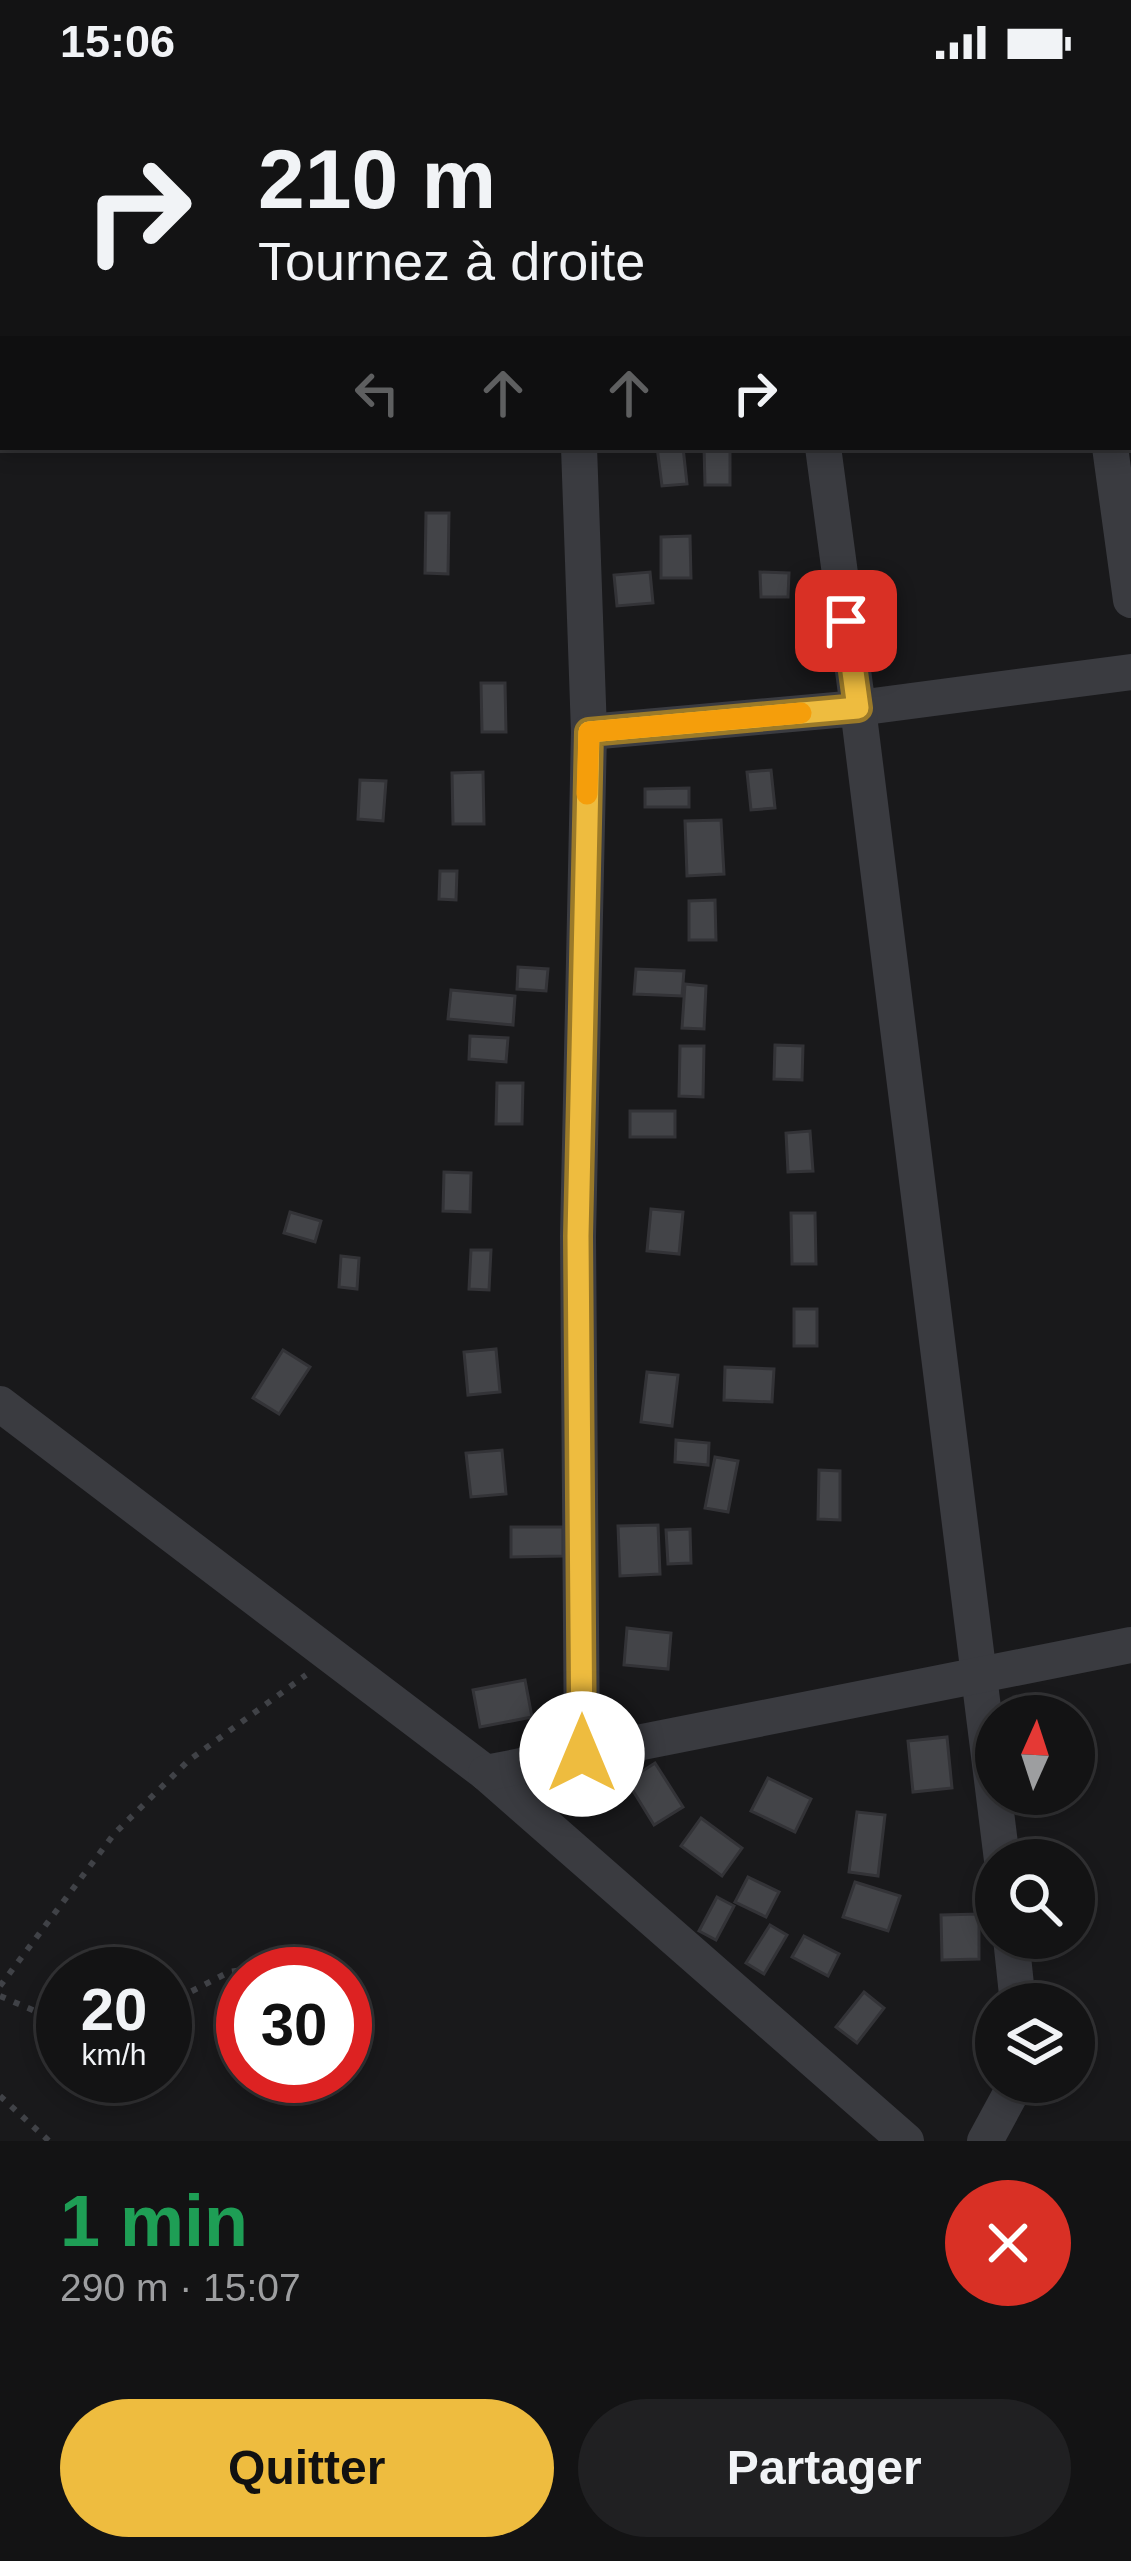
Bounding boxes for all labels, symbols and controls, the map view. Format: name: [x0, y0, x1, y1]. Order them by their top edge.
text: 15:06: [60, 16, 175, 67]
icon: right: [60, 132, 216, 288]
text: 210 m: [258, 132, 496, 226]
text: Tournez à droite: [258, 231, 645, 291]
icon: left: [344, 360, 410, 426]
icon: ahead: [470, 360, 536, 426]
icon: ahead: [596, 360, 662, 426]
icon: right: [722, 360, 788, 426]
pin: [795, 570, 897, 672]
icon: arrive: [813, 588, 879, 654]
position arrow: [519, 1691, 645, 1817]
north arrow: [975, 1695, 1095, 1815]
map controls: [975, 1695, 1095, 2103]
button: search: [975, 1839, 1095, 1959]
speed limit sign: 30: [216, 1947, 372, 2103]
text: 20: [81, 1976, 147, 2043]
button: layers: [975, 1983, 1095, 2103]
text: km/h: [81, 2038, 147, 2071]
button: close: [945, 2180, 1071, 2306]
text: 1 min: [60, 2181, 248, 2261]
text: 290 m · 15:07: [60, 2266, 301, 2309]
button: Quitter: [60, 2399, 554, 2537]
button: Partager: [578, 2399, 1071, 2537]

